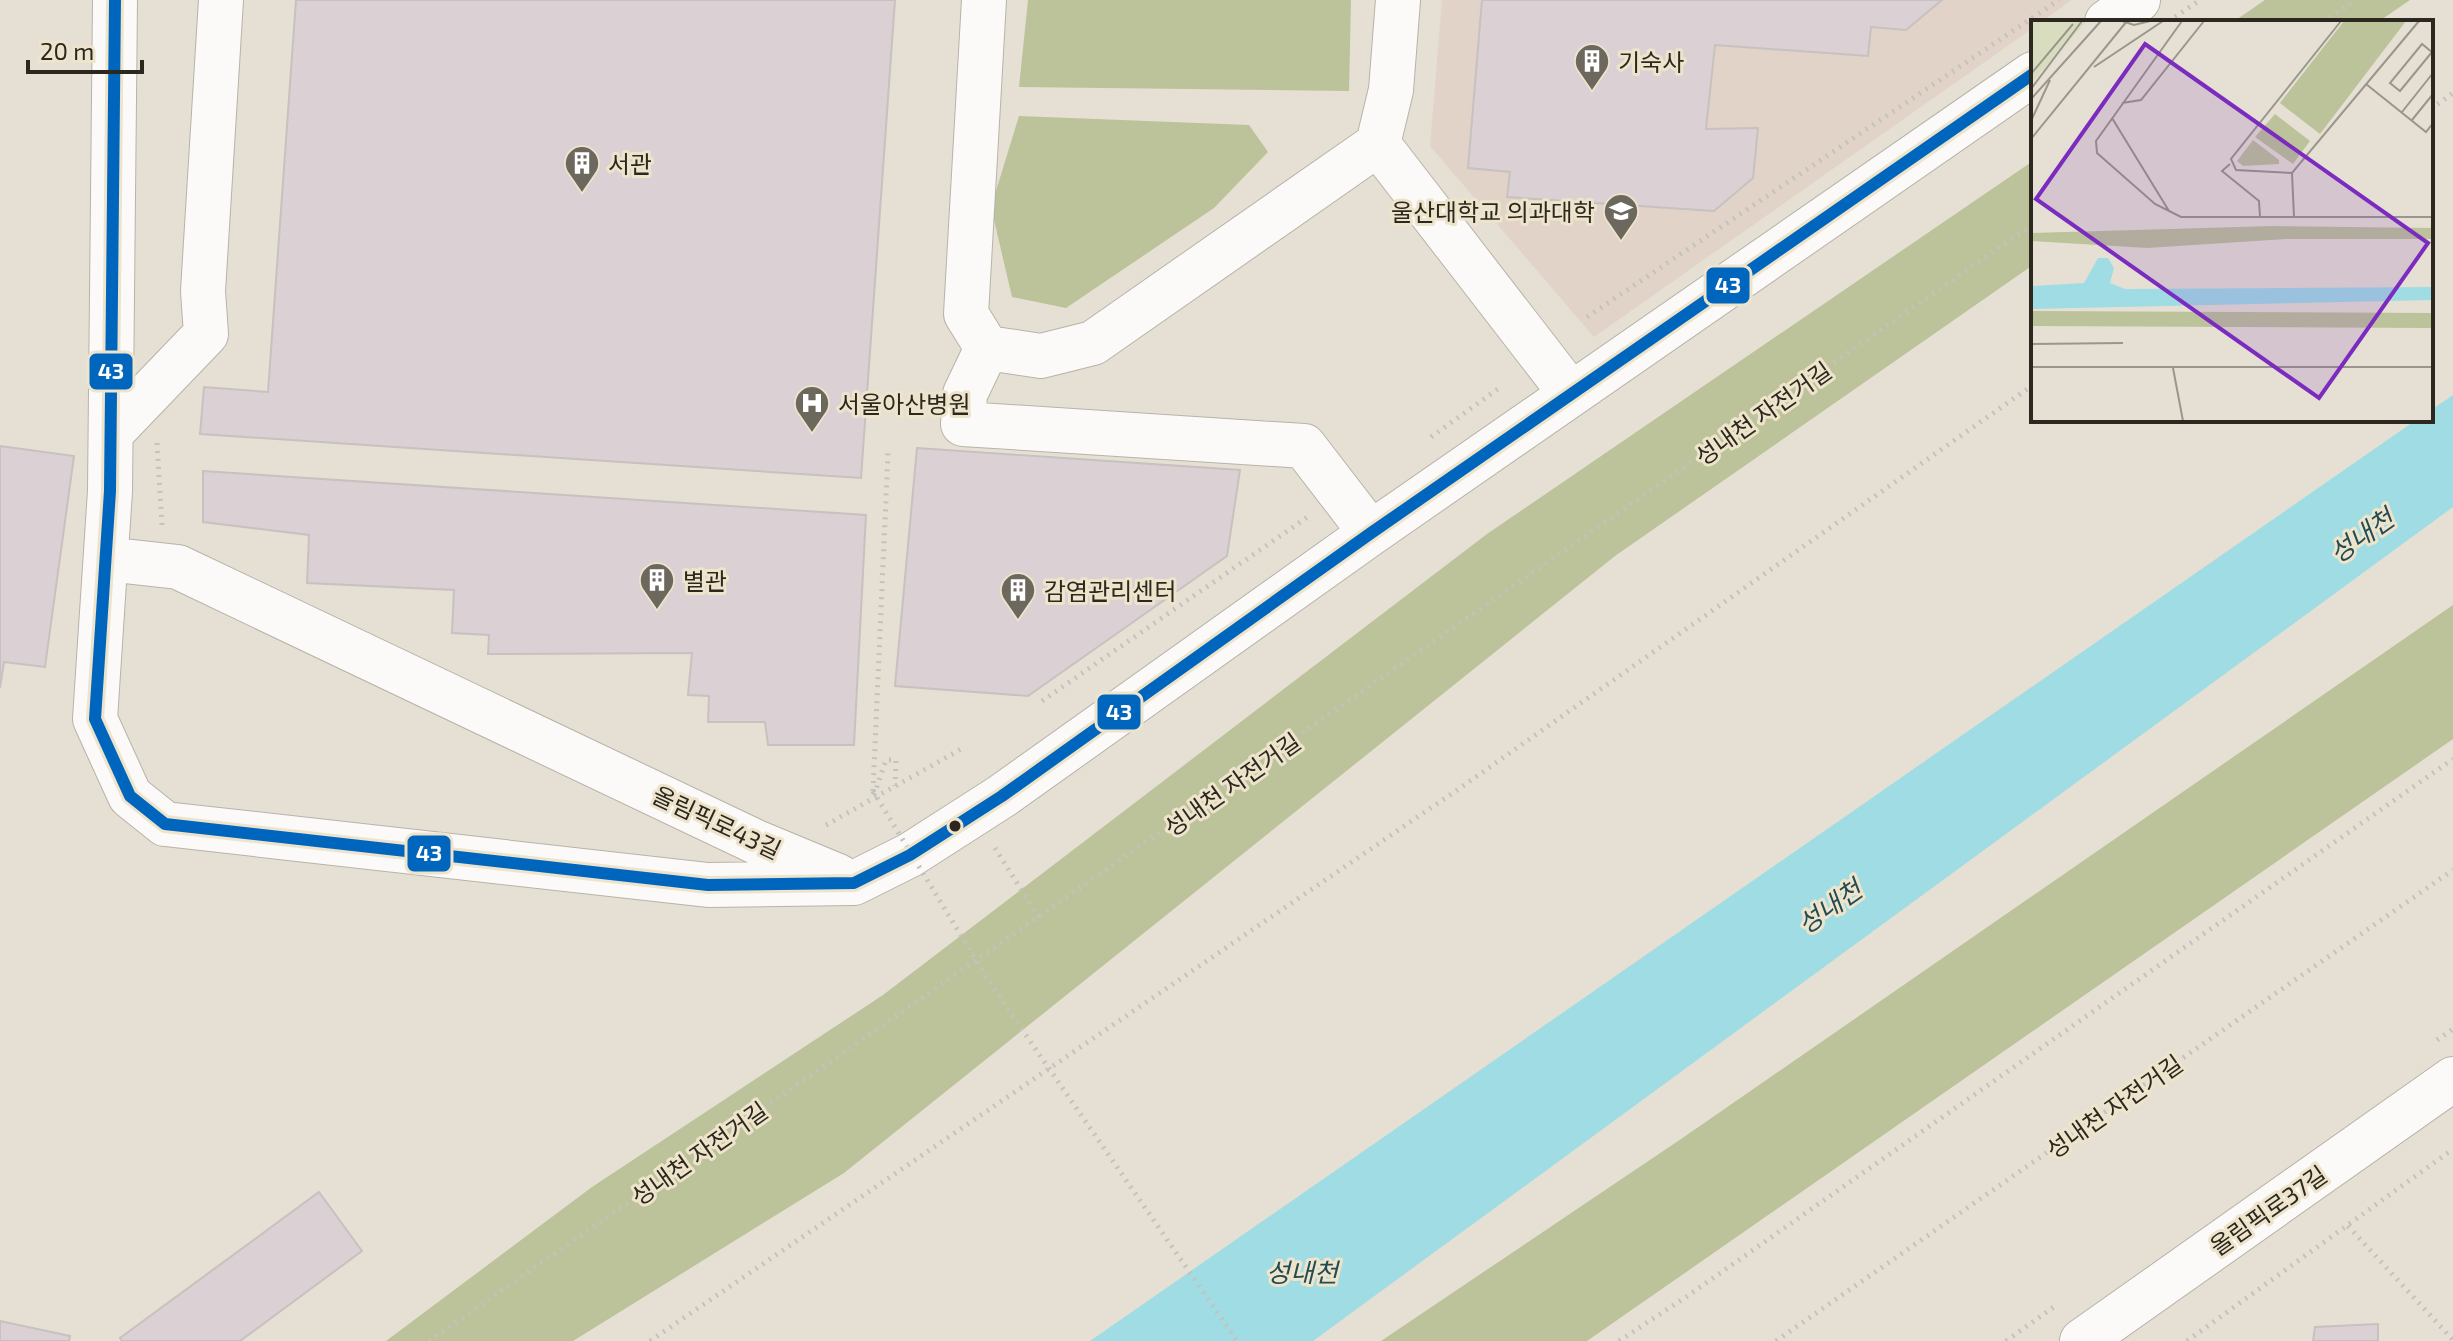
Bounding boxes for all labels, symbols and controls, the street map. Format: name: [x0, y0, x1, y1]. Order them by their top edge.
inset map: [2031, 20, 2433, 422]
scale bar: [28, 24, 142, 74]
text: 20 m: [40, 36, 94, 65]
building icon: 기숙사: [1573, 42, 1611, 92]
place label: 기숙사: [1618, 47, 1684, 76]
building icon: 서관: [563, 144, 601, 194]
place label: 서관: [608, 149, 652, 178]
school or university icon: 울산대학교 의과대학: [1602, 192, 1640, 242]
place label: 울산대학교 의과대학: [1391, 197, 1595, 226]
line badge: 43: [1705, 266, 1751, 305]
text: 43: [1715, 271, 1741, 297]
line badge: 43: [88, 352, 134, 391]
street label: 성내천 자전거길: [1689, 355, 1837, 471]
text: 43: [98, 357, 124, 383]
hospital icon: 서울아산병원: [793, 384, 831, 434]
place label: 서울아산병원: [838, 389, 970, 418]
water label: 성내천: [2323, 500, 2402, 568]
building icon: 별관: [638, 561, 676, 611]
place label: 별관: [683, 566, 727, 595]
building icon: 감염관리센터: [999, 571, 1037, 621]
place label: 감염관리센터: [1044, 576, 1176, 605]
line badge: 43: [1096, 693, 1142, 731]
text: 43: [1106, 698, 1132, 724]
street label: 성내천 자전거길: [1158, 726, 1306, 842]
street label: 올림픽로43길: [648, 780, 786, 864]
unlabelled marker: [947, 818, 963, 834]
line badge: 43: [406, 834, 452, 873]
text: 43: [416, 839, 442, 865]
water label: 성내천: [1791, 871, 1870, 939]
street label: 성내천 자전거길: [2040, 1048, 2188, 1164]
street label: 성내천 자전거길: [625, 1095, 773, 1211]
street label: 올림픽로37길: [2204, 1159, 2332, 1261]
water label: 성내천: [1266, 1256, 1341, 1287]

